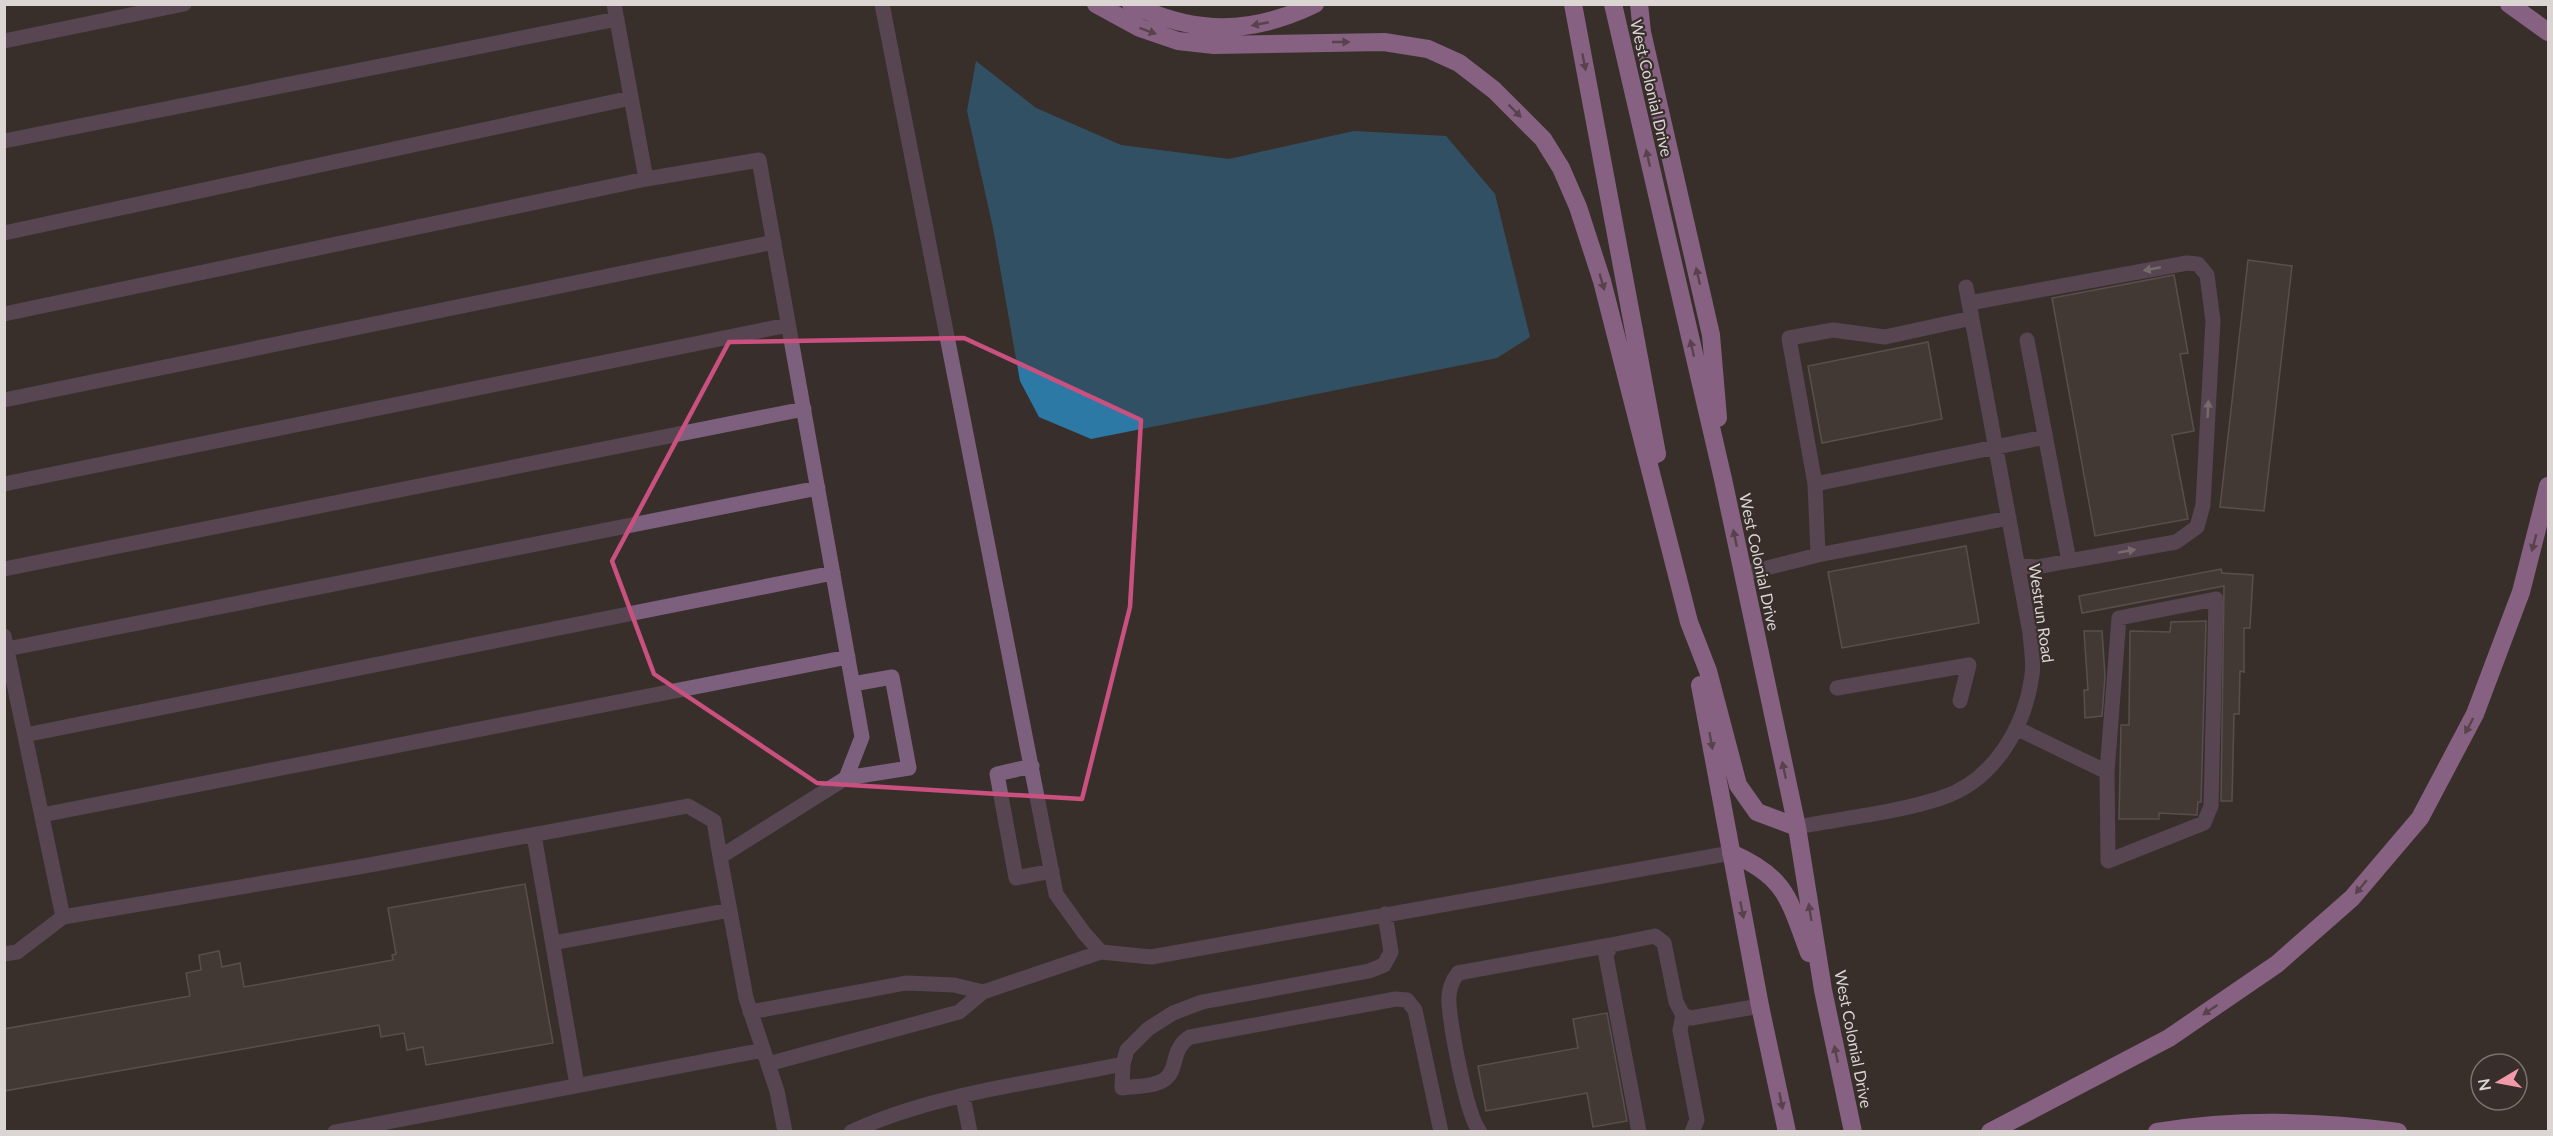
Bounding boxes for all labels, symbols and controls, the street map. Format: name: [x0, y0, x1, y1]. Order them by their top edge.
street label: West Colonial Drive: [1627, 18, 1677, 158]
one-way arrow: [1250, 20, 1269, 29]
one-way arrow: [1140, 26, 1158, 36]
one-way arrow: [1332, 37, 1351, 47]
one-way arrow: [1580, 53, 1589, 72]
one-way arrow: [1508, 103, 1522, 117]
one-way arrow: [1643, 149, 1653, 167]
one-way arrow: [2143, 265, 2162, 274]
one-way arrow: [1693, 266, 1702, 285]
one-way arrow: [1598, 273, 1607, 291]
one-way arrow: [1687, 338, 1697, 357]
one-way arrow: [2204, 400, 2213, 419]
street label: West Colonial Drive: [1736, 492, 1784, 632]
one-way arrow: [1730, 528, 1739, 547]
one-way arrow: [2528, 533, 2538, 552]
one-way arrow: [2117, 546, 2136, 555]
street label: Westrun Road: [2026, 562, 2058, 664]
one-way arrow: [2464, 718, 2474, 735]
one-way arrow: [1707, 732, 1716, 751]
one-way arrow: [1779, 761, 1789, 779]
one-way arrow: [2355, 880, 2368, 895]
one-way arrow: [1738, 901, 1747, 920]
one-way arrow: [1806, 902, 1815, 921]
street label: West Colonial Drive: [1831, 968, 1877, 1110]
one-way arrow: [2202, 1004, 2218, 1015]
one-way arrow: [1831, 1044, 1840, 1063]
north arrow: [2469, 1052, 2529, 1112]
text: N: [2473, 1077, 2494, 1092]
one-way arrow: [1777, 1092, 1786, 1111]

